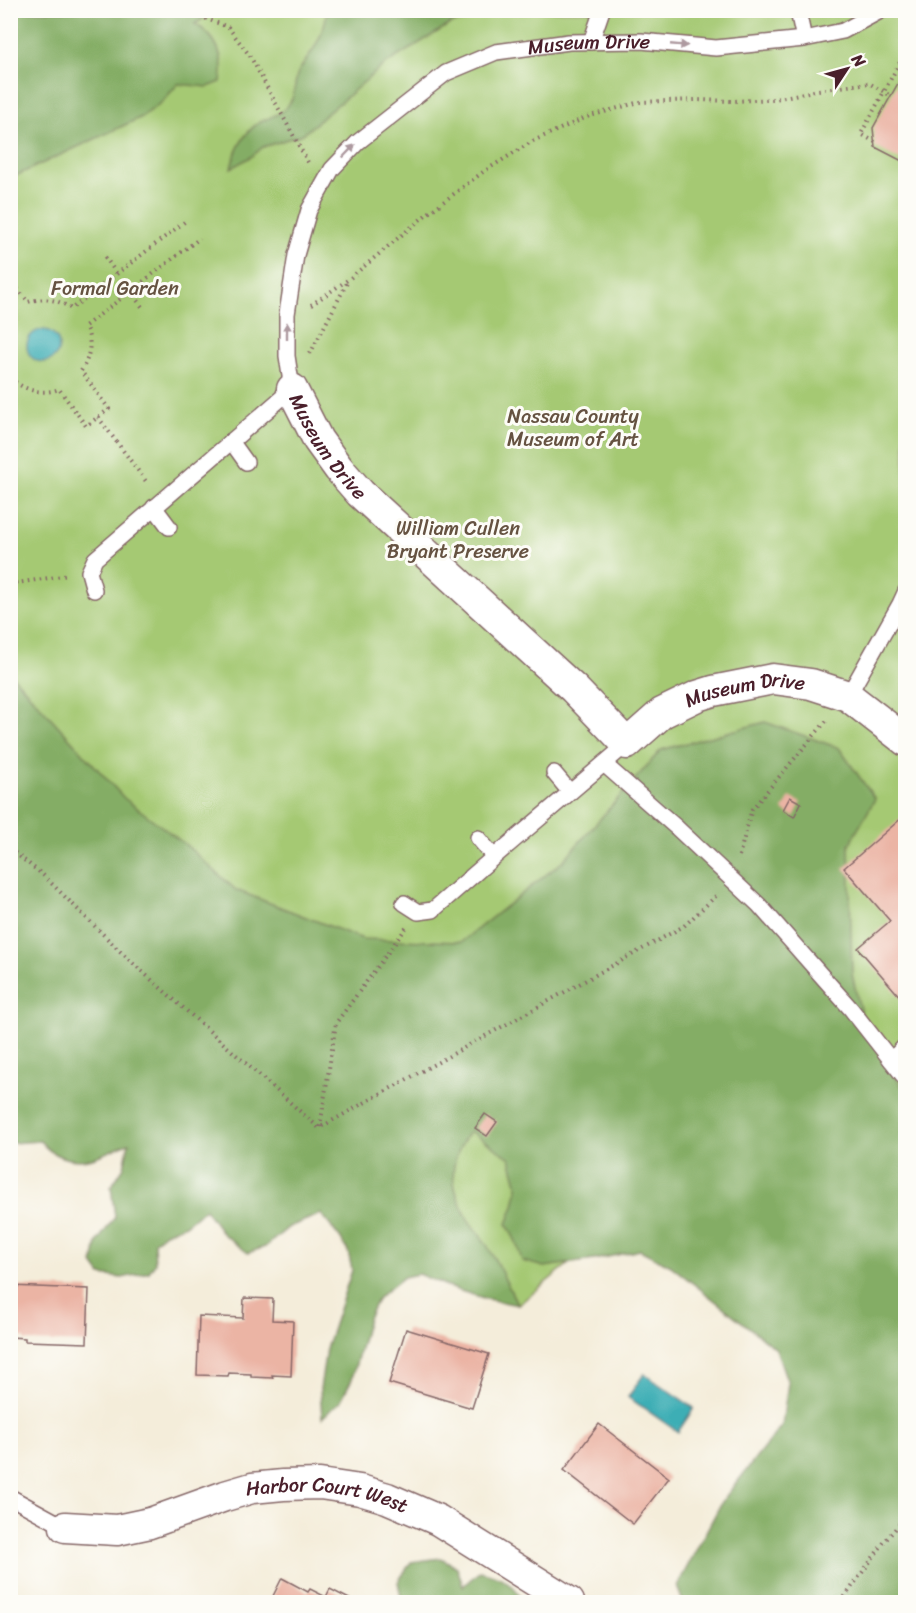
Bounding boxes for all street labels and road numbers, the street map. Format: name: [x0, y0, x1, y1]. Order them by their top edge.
street label: Museum Drive: [525, 23, 652, 65]
street label: Museum Drive: [279, 387, 376, 508]
street label: Museum Drive: [678, 662, 807, 717]
street label: Harbor Court West: [244, 1466, 414, 1523]

